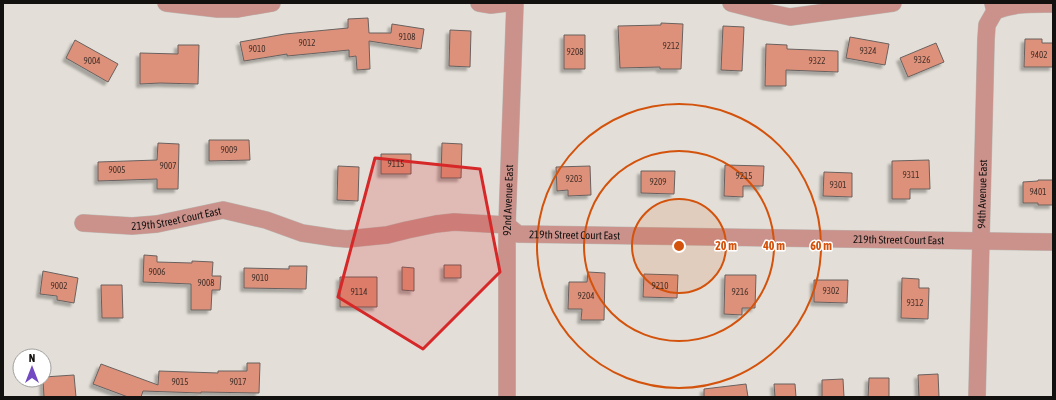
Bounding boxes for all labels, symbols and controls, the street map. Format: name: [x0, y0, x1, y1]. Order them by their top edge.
house number: 9108: [399, 32, 415, 42]
house number: 9012: [299, 38, 315, 48]
house number: 9212: [663, 41, 679, 51]
house number: 9010: [249, 44, 265, 54]
house number: 9324: [860, 46, 876, 56]
house number: 9208: [567, 47, 583, 57]
house number: 9402: [1031, 50, 1047, 60]
house number: 9326: [914, 55, 930, 65]
house number: 9004: [84, 56, 100, 66]
house number: 9322: [809, 56, 825, 66]
house number: 9009: [221, 145, 237, 155]
house number: 9115: [388, 159, 404, 169]
street label: 94th Avenue East: [975, 159, 989, 229]
house number: 9007: [160, 161, 176, 171]
street label: 92nd Avenue East: [501, 164, 515, 236]
house number: 9005: [109, 165, 125, 175]
house number: 9311: [903, 170, 919, 180]
house number: 9215: [736, 171, 752, 181]
house number: 9203: [566, 174, 582, 184]
house number: 9209: [650, 177, 666, 187]
house number: 9301: [830, 180, 846, 190]
house number: 9401: [1030, 187, 1046, 197]
street label: 219th Street Court East: [131, 205, 222, 232]
street label: 219th Street Court East: [529, 228, 620, 242]
street label: 219th Street Court East: [853, 233, 944, 246]
centre of rings: [672, 239, 686, 253]
text: 20 m: [715, 239, 737, 253]
text: 40 m: [762, 239, 785, 253]
text: 60 m: [810, 239, 832, 253]
house number: 9006: [149, 267, 165, 277]
house number: 9010: [252, 273, 268, 283]
house number: 9008: [198, 278, 214, 288]
house number: 9002: [51, 281, 67, 291]
house number: 9210: [652, 281, 668, 291]
house number: 9302: [823, 286, 839, 296]
house number: 9114: [351, 287, 367, 297]
house number: 9216: [732, 287, 748, 297]
house number: 9204: [578, 291, 594, 301]
house number: 9312: [907, 298, 923, 308]
north arrow: [12, 348, 52, 388]
text: N: [29, 352, 35, 364]
house number: 9015: [172, 377, 188, 387]
house number: 9017: [230, 377, 246, 387]

